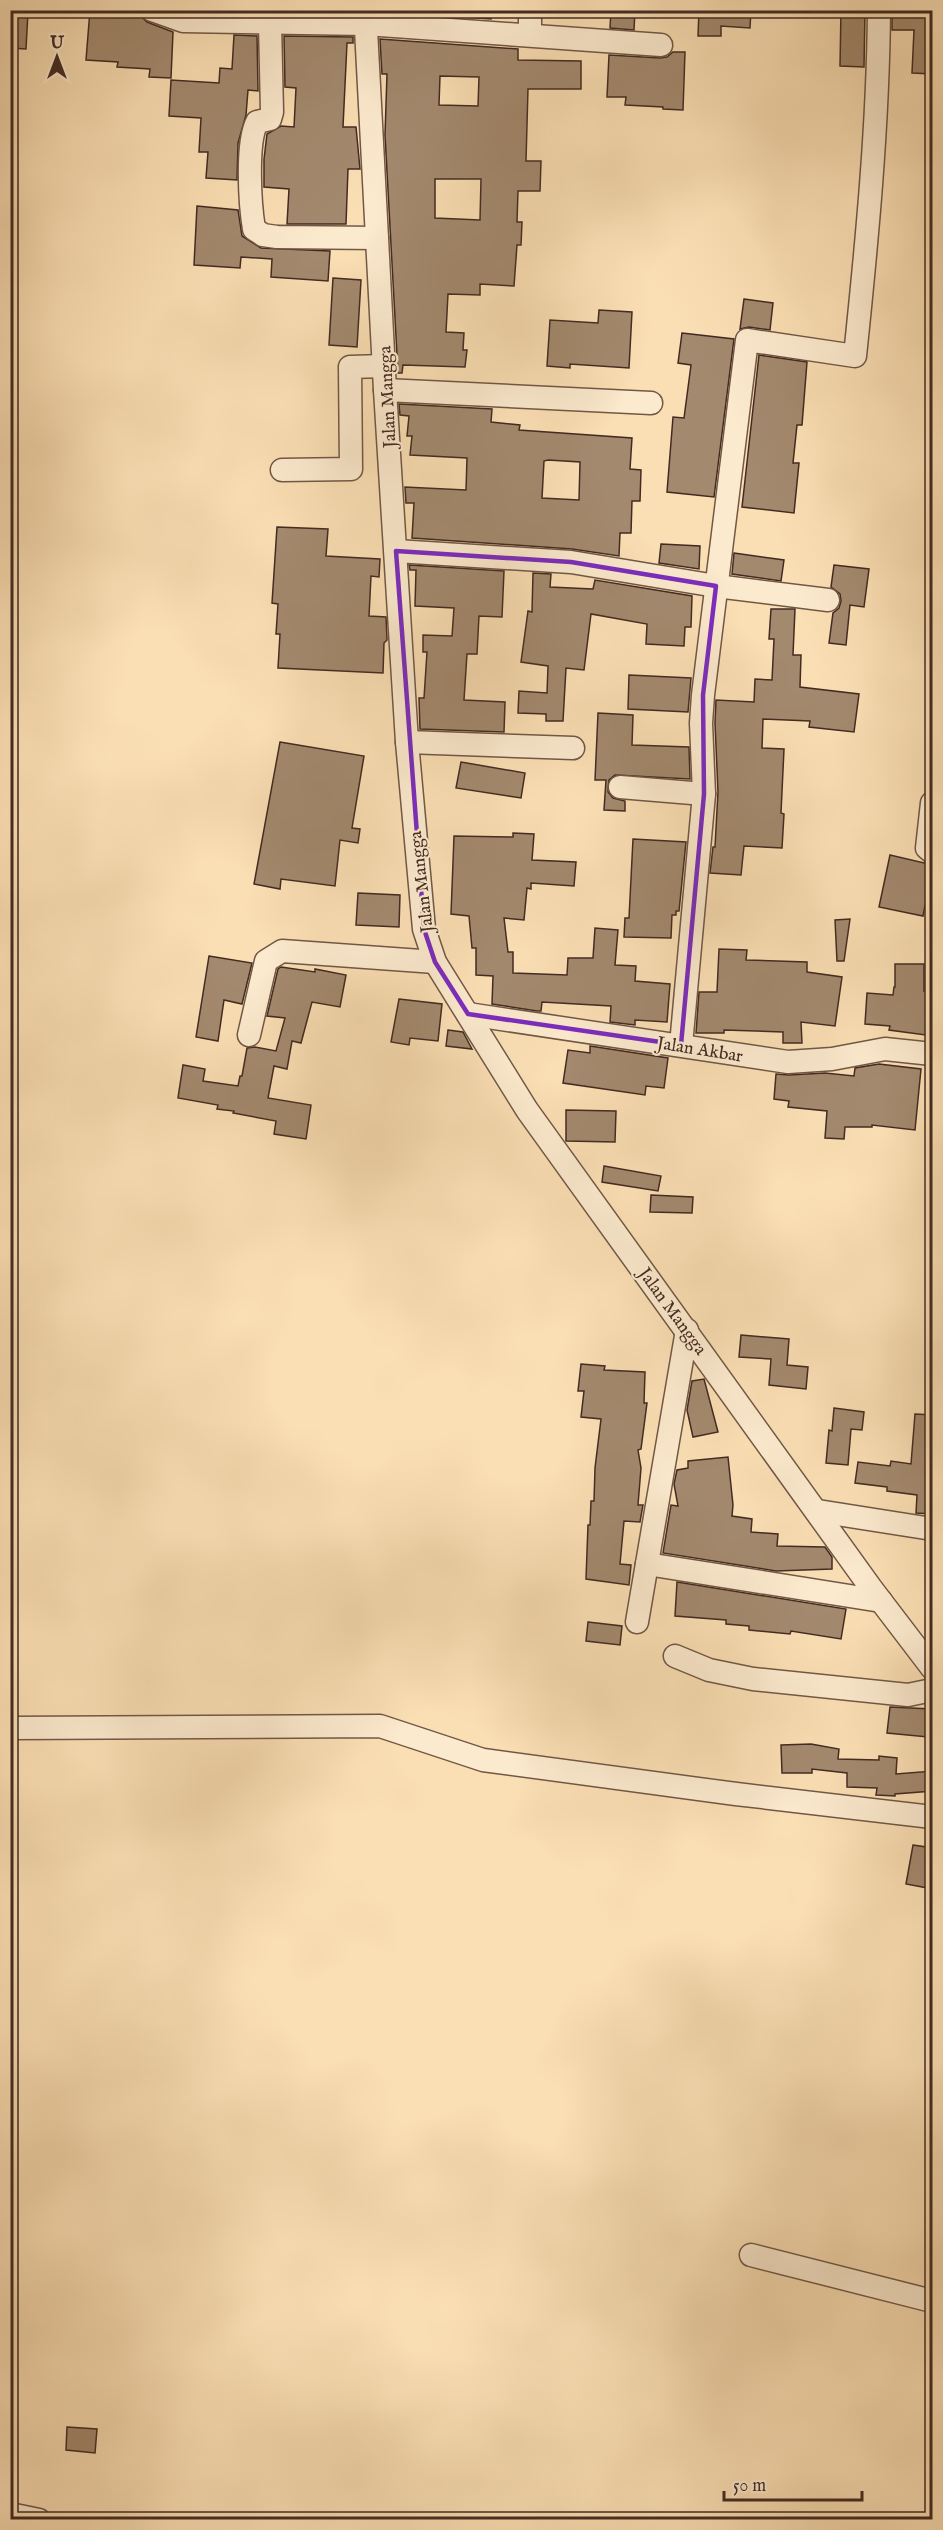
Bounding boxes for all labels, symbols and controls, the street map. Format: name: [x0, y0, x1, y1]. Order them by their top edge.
north arrow: [27, 27, 87, 87]
text: U: [49, 34, 64, 54]
street label: Jalan Mangga: [374, 345, 403, 451]
street label: Jalan Mangga: [405, 829, 440, 936]
street label: Jalan Akbar: [653, 1032, 745, 1069]
street label: Jalan Mangga: [631, 1262, 711, 1360]
scale bar: [724, 2464, 862, 2502]
text: 50 m: [733, 2475, 766, 2498]

